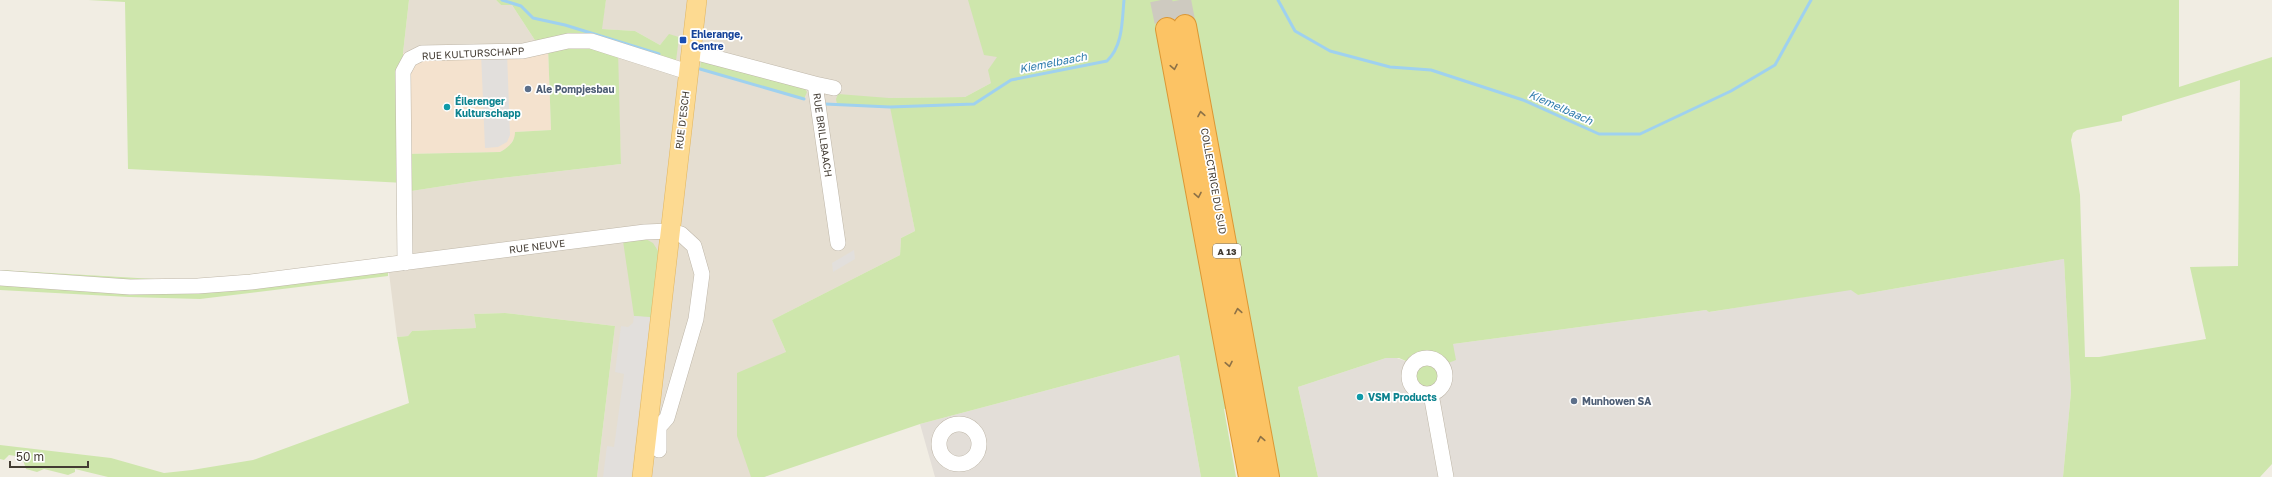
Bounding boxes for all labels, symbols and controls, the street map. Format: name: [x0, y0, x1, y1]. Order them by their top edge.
place label: Ehlerange, Centre: [691, 28, 743, 52]
marker: Ehlerange, Centre: [678, 35, 688, 45]
street label: RUE KULTURSCHAPP: [421, 44, 525, 62]
water label: Kiemelbaach: [1018, 49, 1089, 75]
one-way arrow: [1169, 64, 1178, 70]
place label: Ale Pompjesbau: [536, 83, 614, 95]
marker: Ale Pompjesbau: [523, 84, 533, 94]
water label: Kiemelbaach: [1527, 87, 1596, 127]
street label: RUE D'ESCH: [672, 90, 692, 150]
street label: RUE BRILLBAACH: [811, 92, 835, 178]
place label: Éilerenger Kulturschapp: [455, 95, 521, 119]
marker: Éilerenger Kulturschapp: [442, 102, 452, 112]
one-way arrow: [1198, 111, 1206, 117]
street label: COLLECTRICE DU SUD: [1199, 127, 1229, 235]
one-way arrow: [1193, 192, 1201, 198]
street label: RUE NEUVE: [508, 237, 566, 255]
road number: A 13: [1213, 244, 1241, 258]
one-way arrow: [1234, 308, 1242, 314]
one-way arrow: [1224, 361, 1233, 367]
place label: VSM Products: [1368, 391, 1437, 403]
marker: VSM Products: [1355, 392, 1365, 402]
place label: Munhowen SA: [1582, 395, 1651, 407]
marker: Munhowen SA: [1569, 396, 1579, 406]
one-way arrow: [1258, 436, 1266, 442]
scale bar: [10, 443, 88, 469]
text: 50 m: [16, 449, 44, 464]

